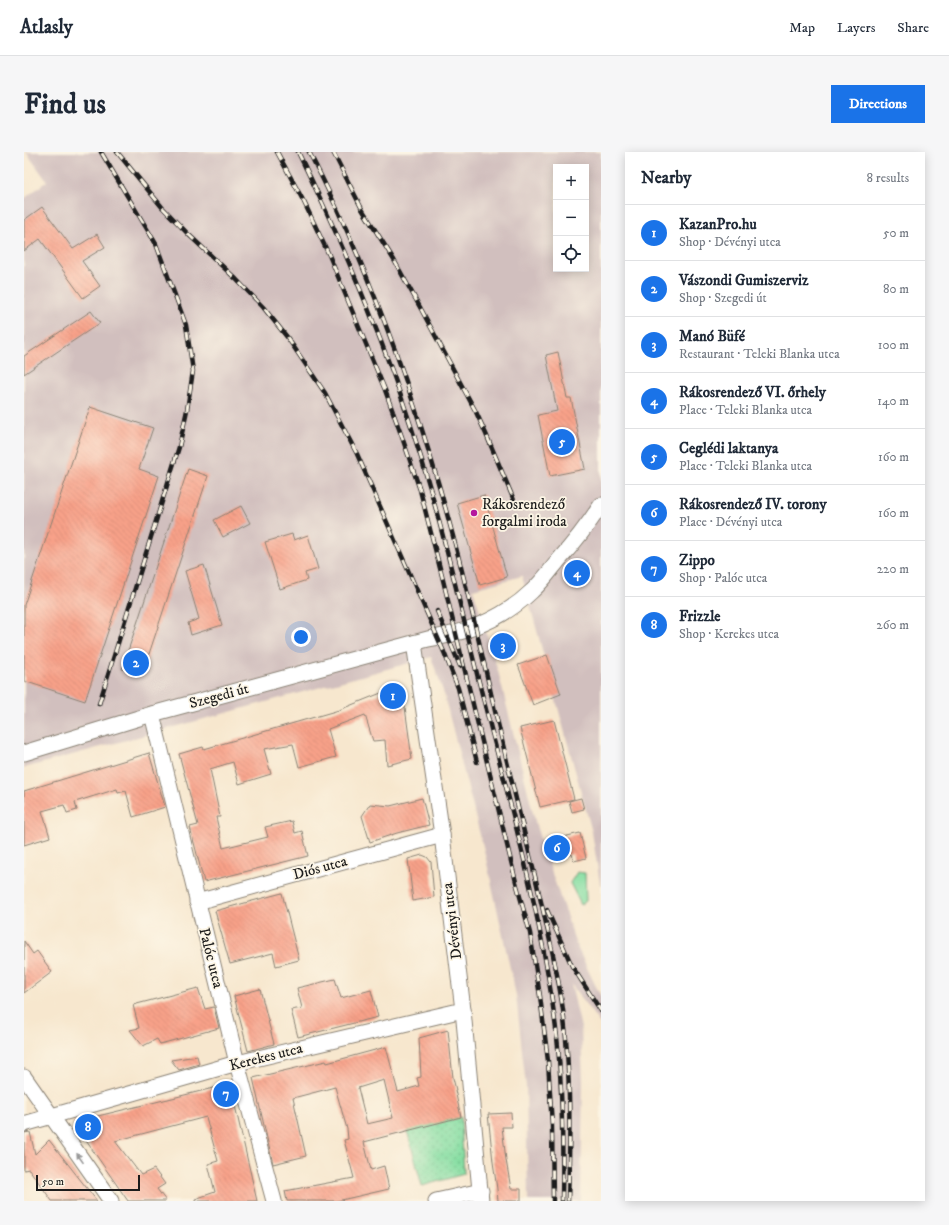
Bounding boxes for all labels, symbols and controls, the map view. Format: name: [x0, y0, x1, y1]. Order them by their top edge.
text: Atlasly: [20, 16, 73, 39]
text: Map: [789, 19, 815, 37]
text: Layers: [837, 19, 875, 37]
text: Share: [897, 19, 929, 37]
button: Directions: [831, 85, 925, 123]
text: Find us: [24, 87, 106, 122]
map controls: [553, 164, 589, 272]
button: +: [553, 164, 589, 200]
text: Nearby: [641, 167, 691, 189]
text: 8 results: [867, 170, 909, 186]
button: −: [553, 200, 589, 236]
text: KazanPro.hu: [679, 215, 757, 234]
text: 1: [652, 225, 656, 241]
text: 50 m: [883, 225, 909, 241]
text: Shop · Dévényi utca: [679, 234, 781, 250]
button: locate: [553, 236, 589, 272]
text: Vászondi Gumiszerviz: [679, 271, 808, 290]
text: 2: [651, 281, 657, 297]
text: 80 m: [883, 281, 909, 297]
text: Shop · Szegedi út: [679, 290, 767, 306]
text: Manó Büfé: [679, 327, 745, 346]
text: 3: [652, 337, 656, 353]
text: 100 m: [878, 337, 909, 353]
text: Restaurant · Teleki Blanka utca: [679, 346, 840, 362]
text: Rákosrendező VI. őrhely: [679, 383, 826, 402]
text: 4: [650, 393, 658, 409]
text: 140 m: [877, 393, 909, 409]
text: Place · Teleki Blanka utca: [679, 402, 812, 418]
pin: 5: [549, 427, 575, 457]
text: Ceglédi laktanya: [679, 439, 778, 458]
text: 5: [651, 449, 657, 465]
text: 160 m: [878, 449, 909, 465]
text: Place · Teleki Blanka utca: [679, 458, 812, 474]
place label: Rákosrendező forgalmi iroda: [482, 495, 567, 531]
text: Rákosrendező IV. torony: [679, 495, 827, 514]
text: 6: [651, 505, 657, 521]
text: 160 m: [878, 505, 909, 521]
marker: Rákosrendező forgalmi iroda: [469, 508, 479, 518]
text: Place · Dévényi utca: [679, 514, 782, 530]
text: Zippo: [679, 551, 715, 570]
pin: 4: [564, 558, 590, 588]
text: 7: [651, 561, 657, 577]
text: 220 m: [877, 561, 909, 577]
text: Shop · Palóc utca: [679, 570, 767, 586]
text: Frizzle: [679, 607, 721, 626]
text: 8: [651, 617, 657, 633]
text: 260 m: [876, 617, 909, 633]
text: Shop · Kerekes utca: [679, 626, 779, 642]
your location: [291, 627, 311, 647]
pin: 3: [490, 631, 516, 661]
pin: 2: [123, 648, 149, 678]
street label: Szegedi út: [187, 679, 251, 713]
pin: 1: [380, 681, 406, 711]
pin: 6: [544, 833, 570, 863]
street label: Diós utca: [291, 851, 350, 884]
street label: Dévényi utca: [438, 881, 466, 960]
street label: Palóc utca: [194, 926, 228, 991]
street label: Kerekes utca: [227, 1039, 305, 1075]
pin: 7: [213, 1079, 239, 1109]
pin: 8: [75, 1112, 101, 1142]
one-way arrow: [76, 1152, 84, 1163]
scale bar: [36, 1173, 140, 1192]
text: 50 m: [42, 1175, 64, 1189]

